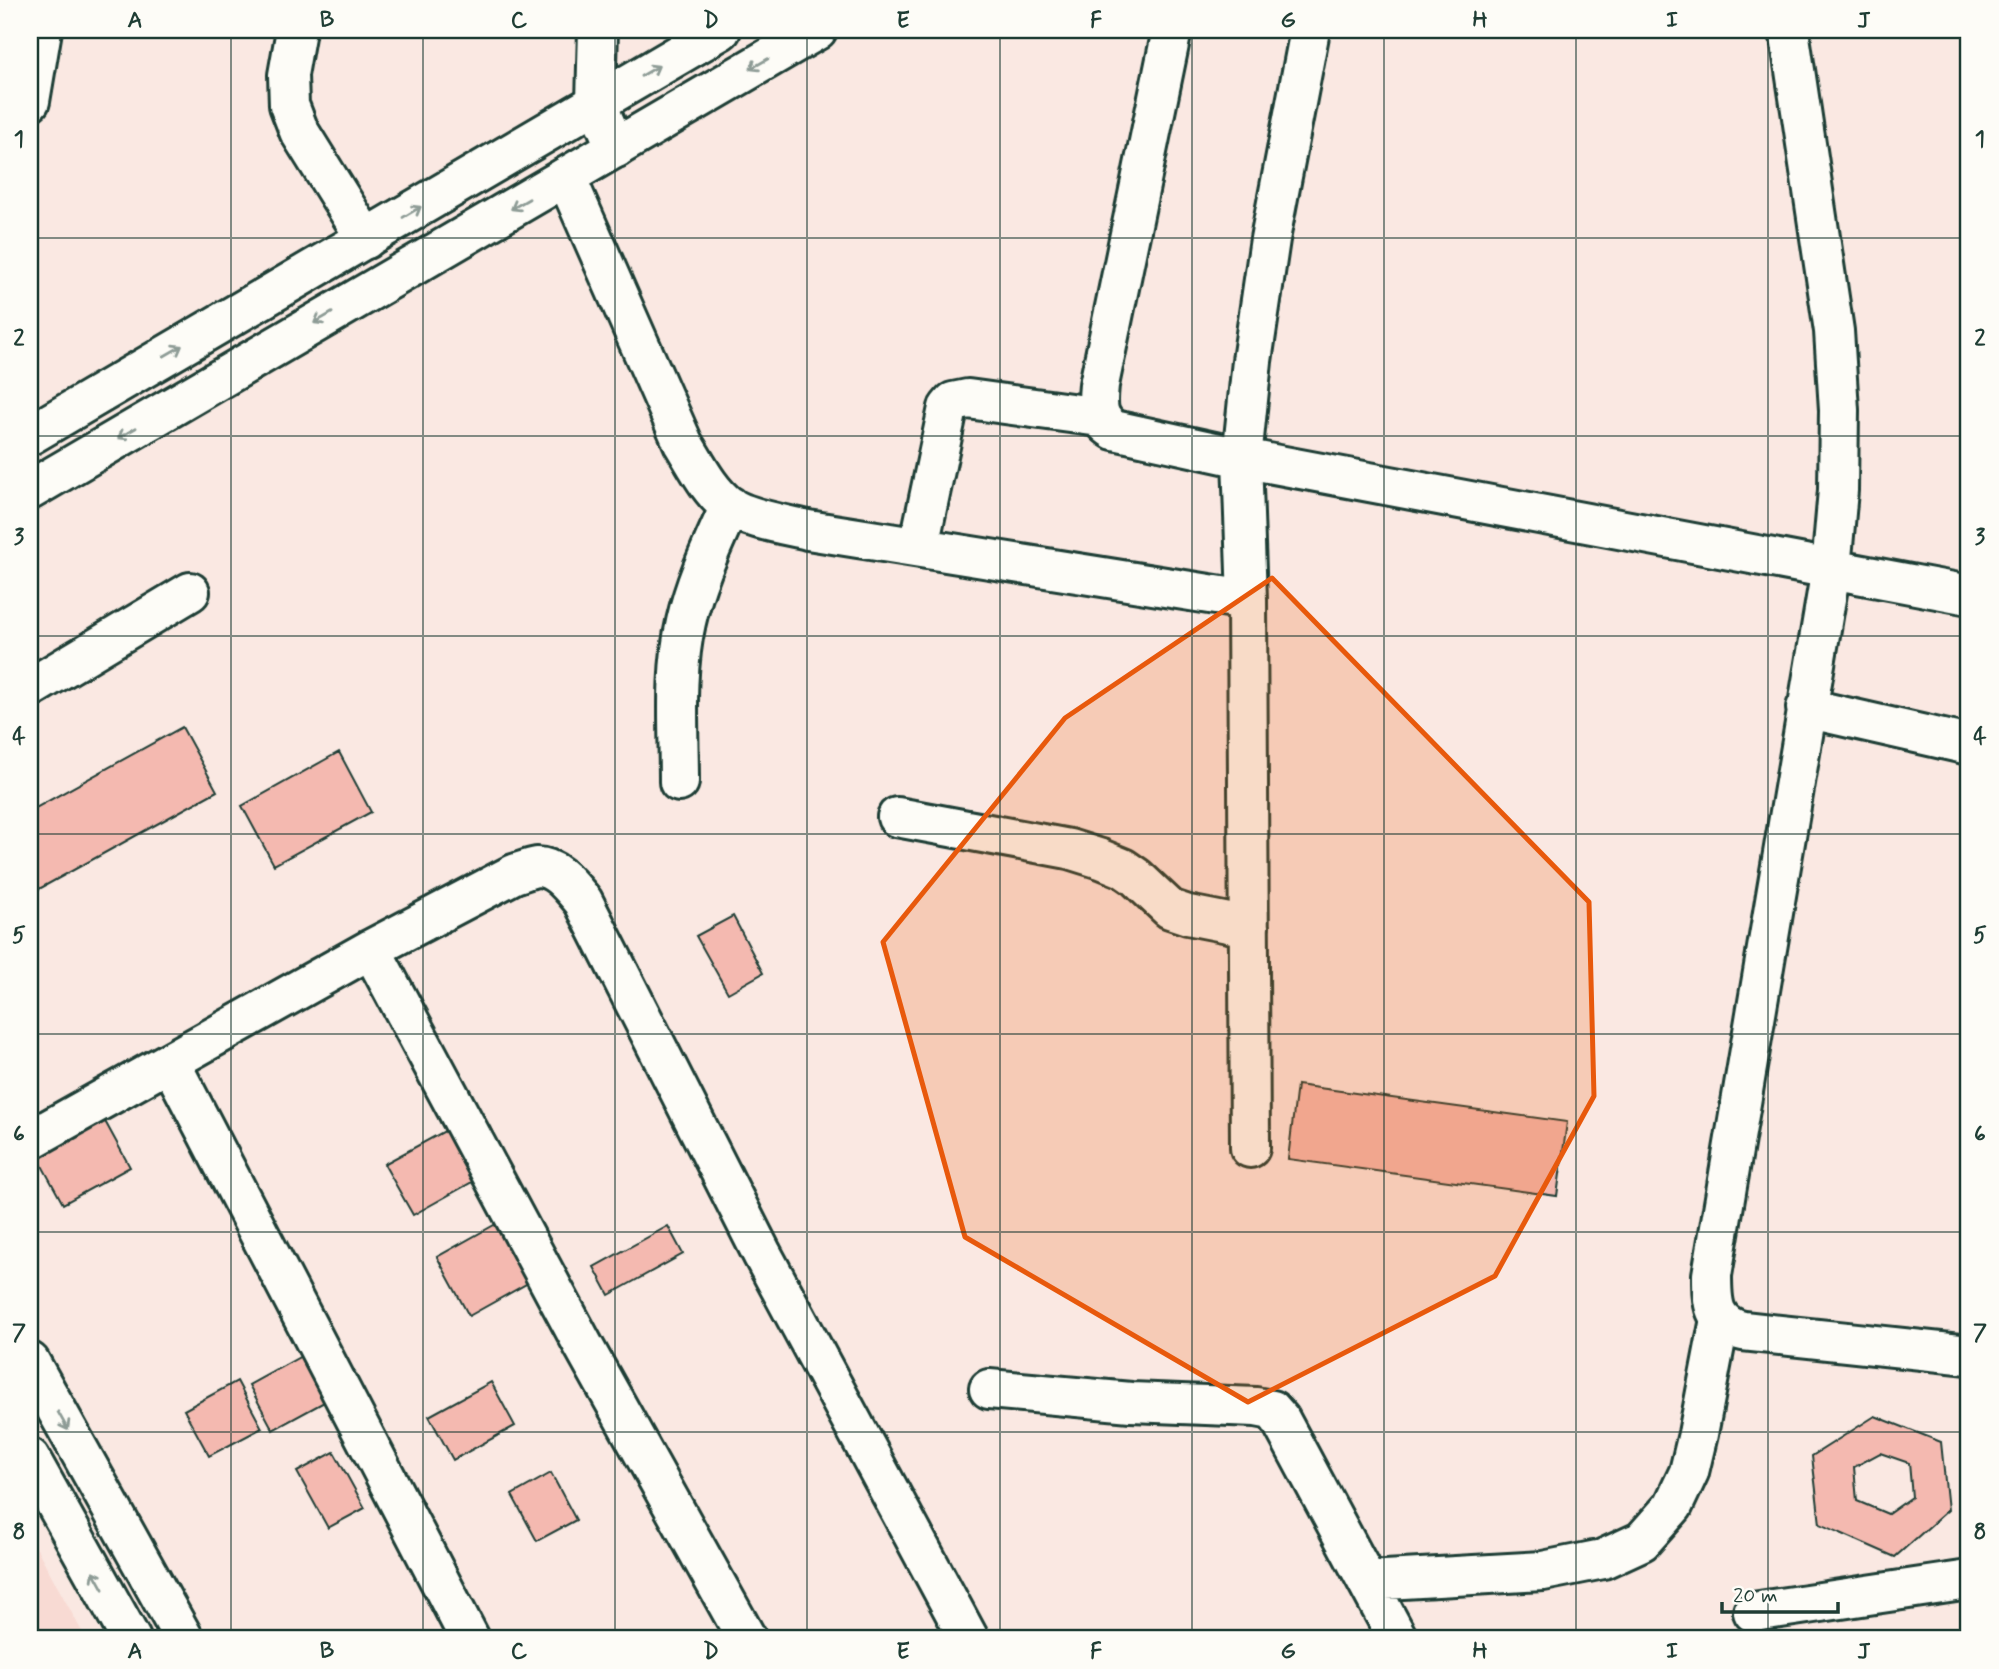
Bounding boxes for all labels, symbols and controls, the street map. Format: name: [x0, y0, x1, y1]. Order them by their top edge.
text: A: [127, 6, 143, 36]
text: B: [320, 6, 335, 36]
text: C: [511, 6, 528, 36]
text: D: [703, 6, 719, 36]
text: E: [896, 6, 910, 36]
text: F: [1090, 6, 1102, 36]
text: G: [1280, 6, 1296, 36]
text: H: [1472, 6, 1488, 36]
text: I: [1666, 6, 1678, 36]
text: J: [1857, 6, 1871, 36]
one-way arrow: [749, 57, 769, 71]
one-way arrow: [639, 64, 660, 77]
text: 1: [14, 125, 24, 155]
text: 1: [1975, 125, 1985, 155]
one-way arrow: [510, 197, 530, 211]
one-way arrow: [402, 204, 422, 218]
one-way arrow: [314, 312, 334, 326]
text: 2: [13, 324, 25, 354]
text: 2: [1974, 324, 1986, 354]
one-way arrow: [163, 344, 183, 358]
one-way arrow: [117, 426, 137, 440]
text: 3: [14, 523, 25, 553]
text: 3: [1975, 523, 1986, 553]
text: 4: [12, 722, 26, 752]
text: 4: [1973, 722, 1987, 752]
text: 5: [12, 921, 26, 951]
text: 5: [1973, 921, 1987, 951]
text: 6: [13, 1120, 25, 1150]
text: 6: [1974, 1120, 1986, 1150]
text: 7: [12, 1319, 26, 1349]
text: 7: [1973, 1319, 1987, 1349]
one-way arrow: [56, 1411, 70, 1431]
text: 8: [13, 1518, 25, 1548]
text: 8: [1974, 1518, 1986, 1548]
one-way arrow: [91, 1570, 105, 1590]
scale bar: [1722, 1571, 1838, 1615]
text: 20 m: [1733, 1582, 1778, 1610]
text: A: [127, 1637, 143, 1667]
text: B: [320, 1637, 335, 1667]
text: C: [511, 1637, 528, 1667]
text: D: [703, 1637, 719, 1667]
text: E: [896, 1637, 910, 1667]
text: F: [1090, 1637, 1102, 1667]
text: G: [1280, 1637, 1296, 1667]
text: H: [1472, 1637, 1488, 1667]
text: I: [1666, 1637, 1678, 1667]
text: J: [1857, 1637, 1871, 1667]

